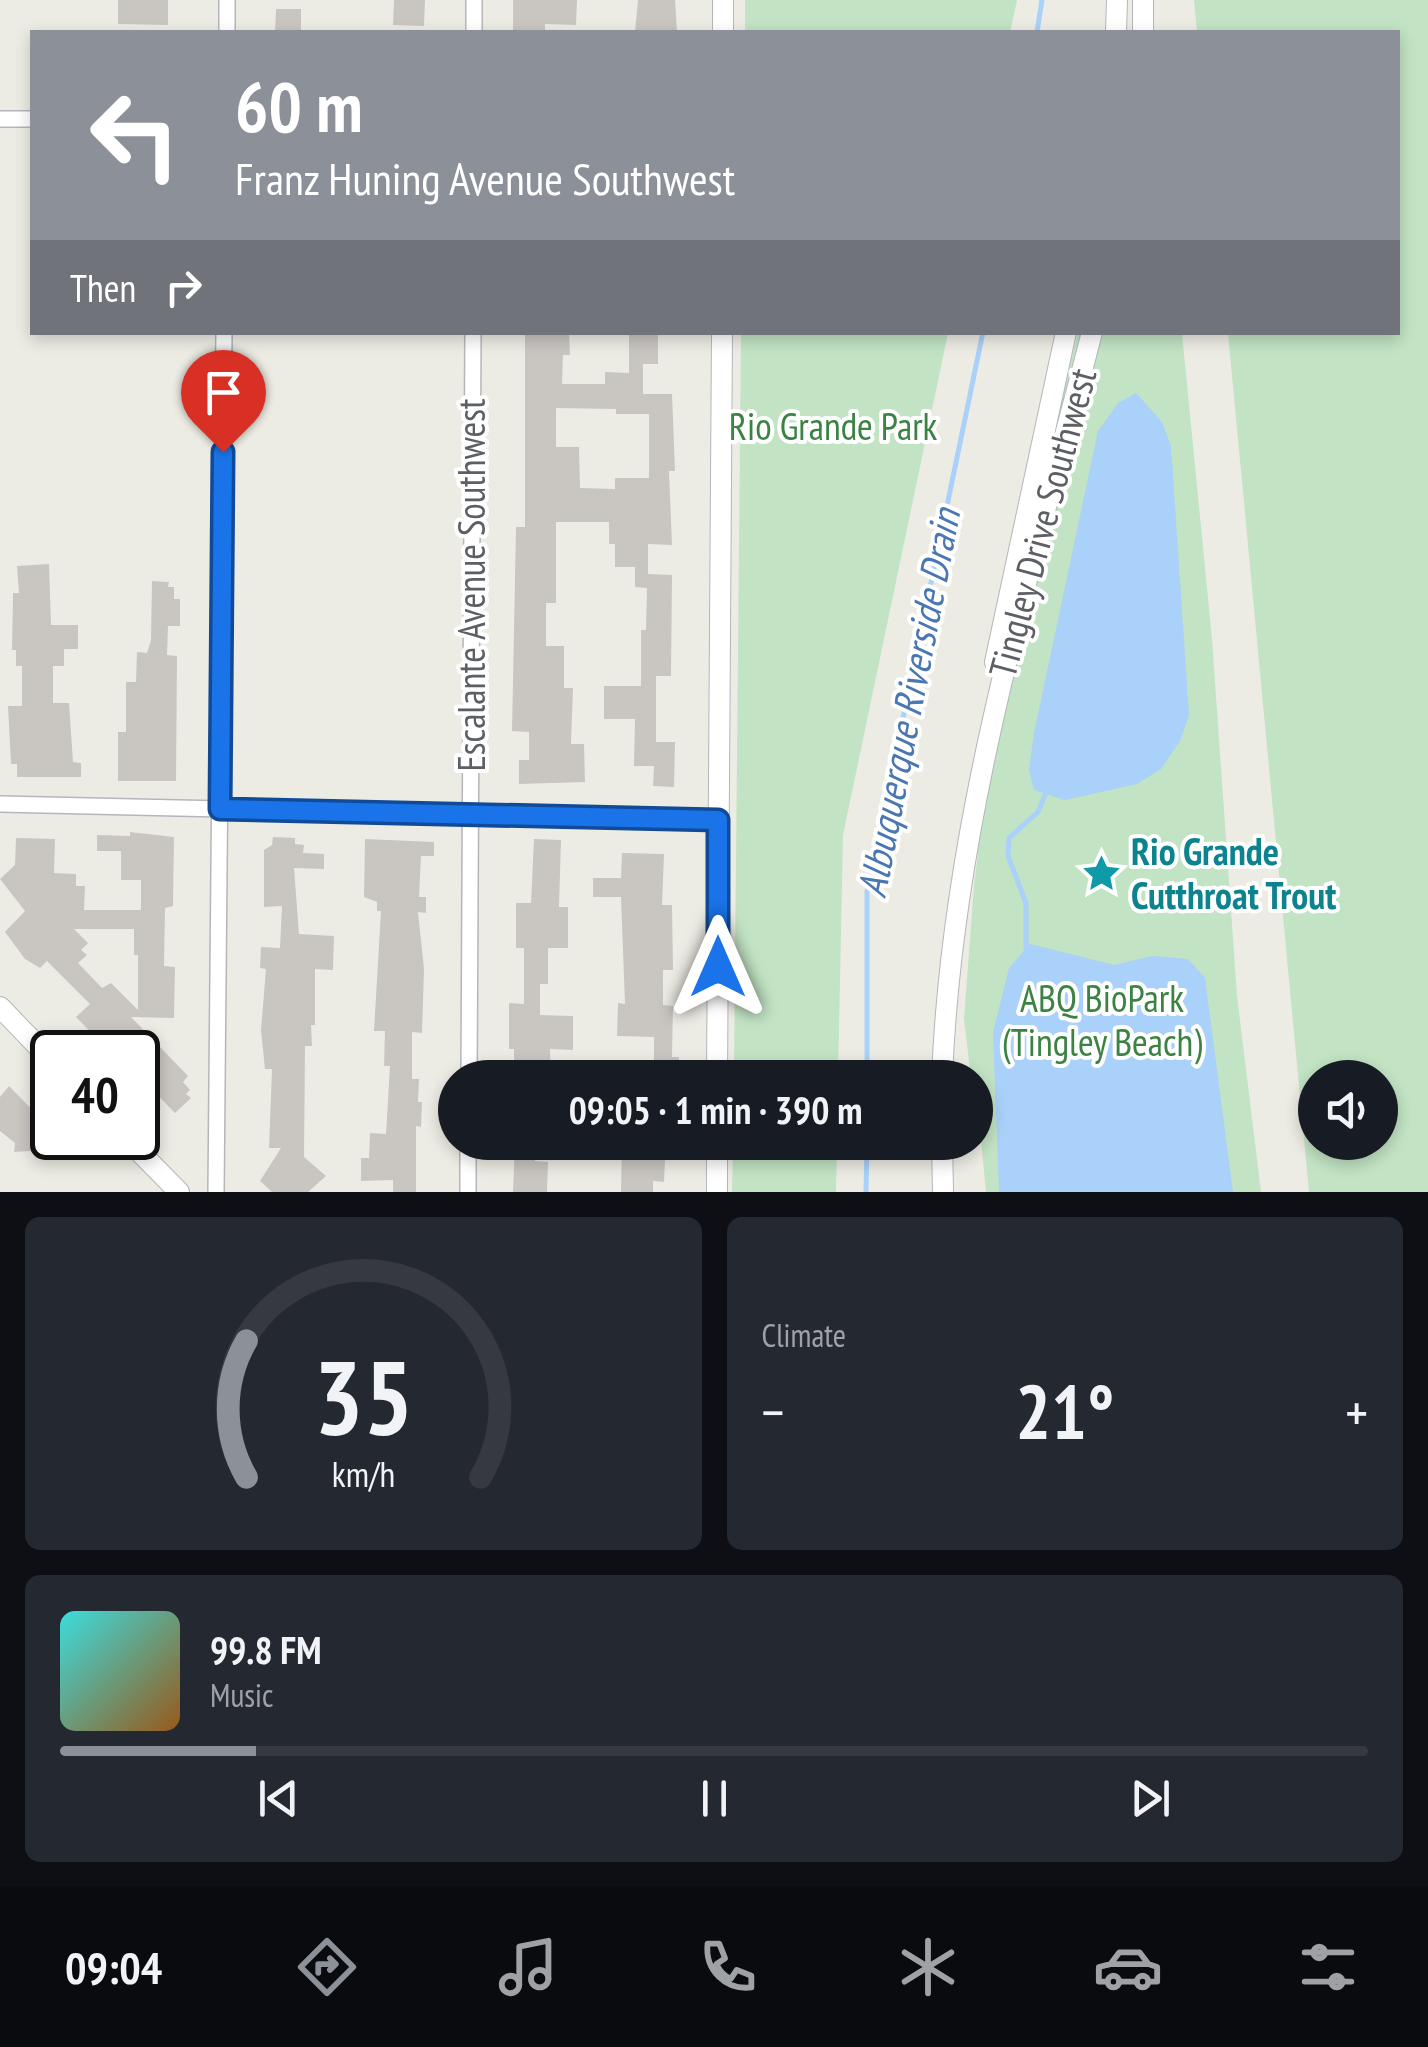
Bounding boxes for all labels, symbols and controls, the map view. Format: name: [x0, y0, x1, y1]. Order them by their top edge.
text: 60 m: [235, 61, 363, 151]
icon: left: [70, 70, 200, 200]
text: Franz Huning Avenue Southwest: [235, 149, 735, 207]
icon: right: [156, 260, 211, 315]
text: Then: [70, 263, 136, 312]
pin: [181, 350, 266, 453]
street label: Tingley Drive Southwest: [977, 362, 1107, 683]
icon: arrive: [196, 365, 251, 420]
street label: Escalante Avenue Southwest: [446, 398, 495, 772]
park label: Rio Grande Park: [729, 401, 938, 450]
water label: Albuquerque Riverside Drain: [845, 502, 972, 901]
place label: Rio Grande Cutthroat Trout: [1131, 826, 1336, 919]
place icon: Rio Grande Cutthroat Trout: [1080, 853, 1122, 895]
position arrow: [666, 915, 770, 1019]
park label: ABQ BioPark (Tingley Beach): [1002, 973, 1202, 1066]
speed limit sign: 40: [30, 1030, 160, 1160]
map controls: [1298, 1060, 1398, 1160]
button: sound: [1298, 1060, 1398, 1160]
text: 09:05 · 1 min · 390 m: [569, 1085, 862, 1134]
text: Climate: [762, 1314, 846, 1356]
text: 35: [314, 1329, 413, 1464]
text: 21°: [1015, 1363, 1114, 1460]
text: −: [762, 1376, 784, 1447]
text: +: [1345, 1376, 1368, 1447]
text: km/h: [332, 1451, 395, 1497]
text: 99.8 FM: [210, 1625, 322, 1674]
text: Music: [210, 1674, 273, 1716]
icon: previous: [251, 1771, 306, 1826]
icon: pause: [687, 1771, 742, 1826]
icon: next: [1123, 1771, 1178, 1826]
icon: directions: [292, 1932, 362, 2002]
icon: music: [493, 1932, 563, 2002]
icon: phone: [693, 1932, 763, 2002]
icon: climate: [893, 1932, 963, 2002]
icon: car: [1093, 1932, 1163, 2002]
icon: filters: [1293, 1932, 1363, 2002]
text: 09:04: [65, 1938, 162, 1996]

